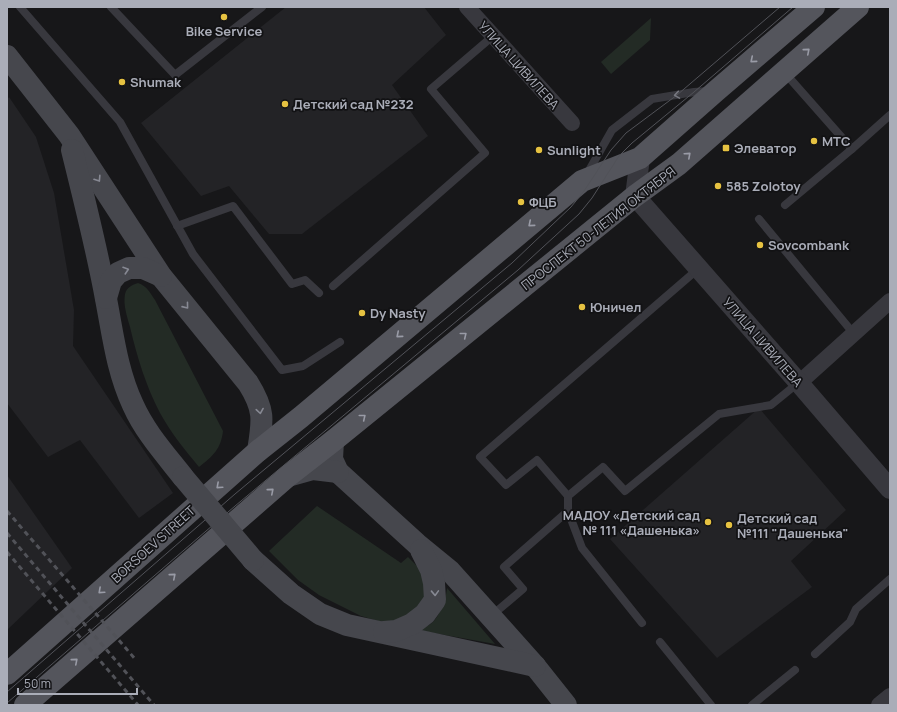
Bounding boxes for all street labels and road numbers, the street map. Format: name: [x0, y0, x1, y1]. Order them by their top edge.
street label: УЛИЦА ЦИВИЛЕВА: [474, 17, 564, 113]
street label: ПРОСПЕКТ 50-ЛЕТИЯ ОКТЯБРЯ: [517, 162, 679, 294]
street label: УЛИЦА ЦИВИЛЕВА: [719, 293, 807, 391]
street label: BORSOEV STREET: [107, 501, 199, 587]

